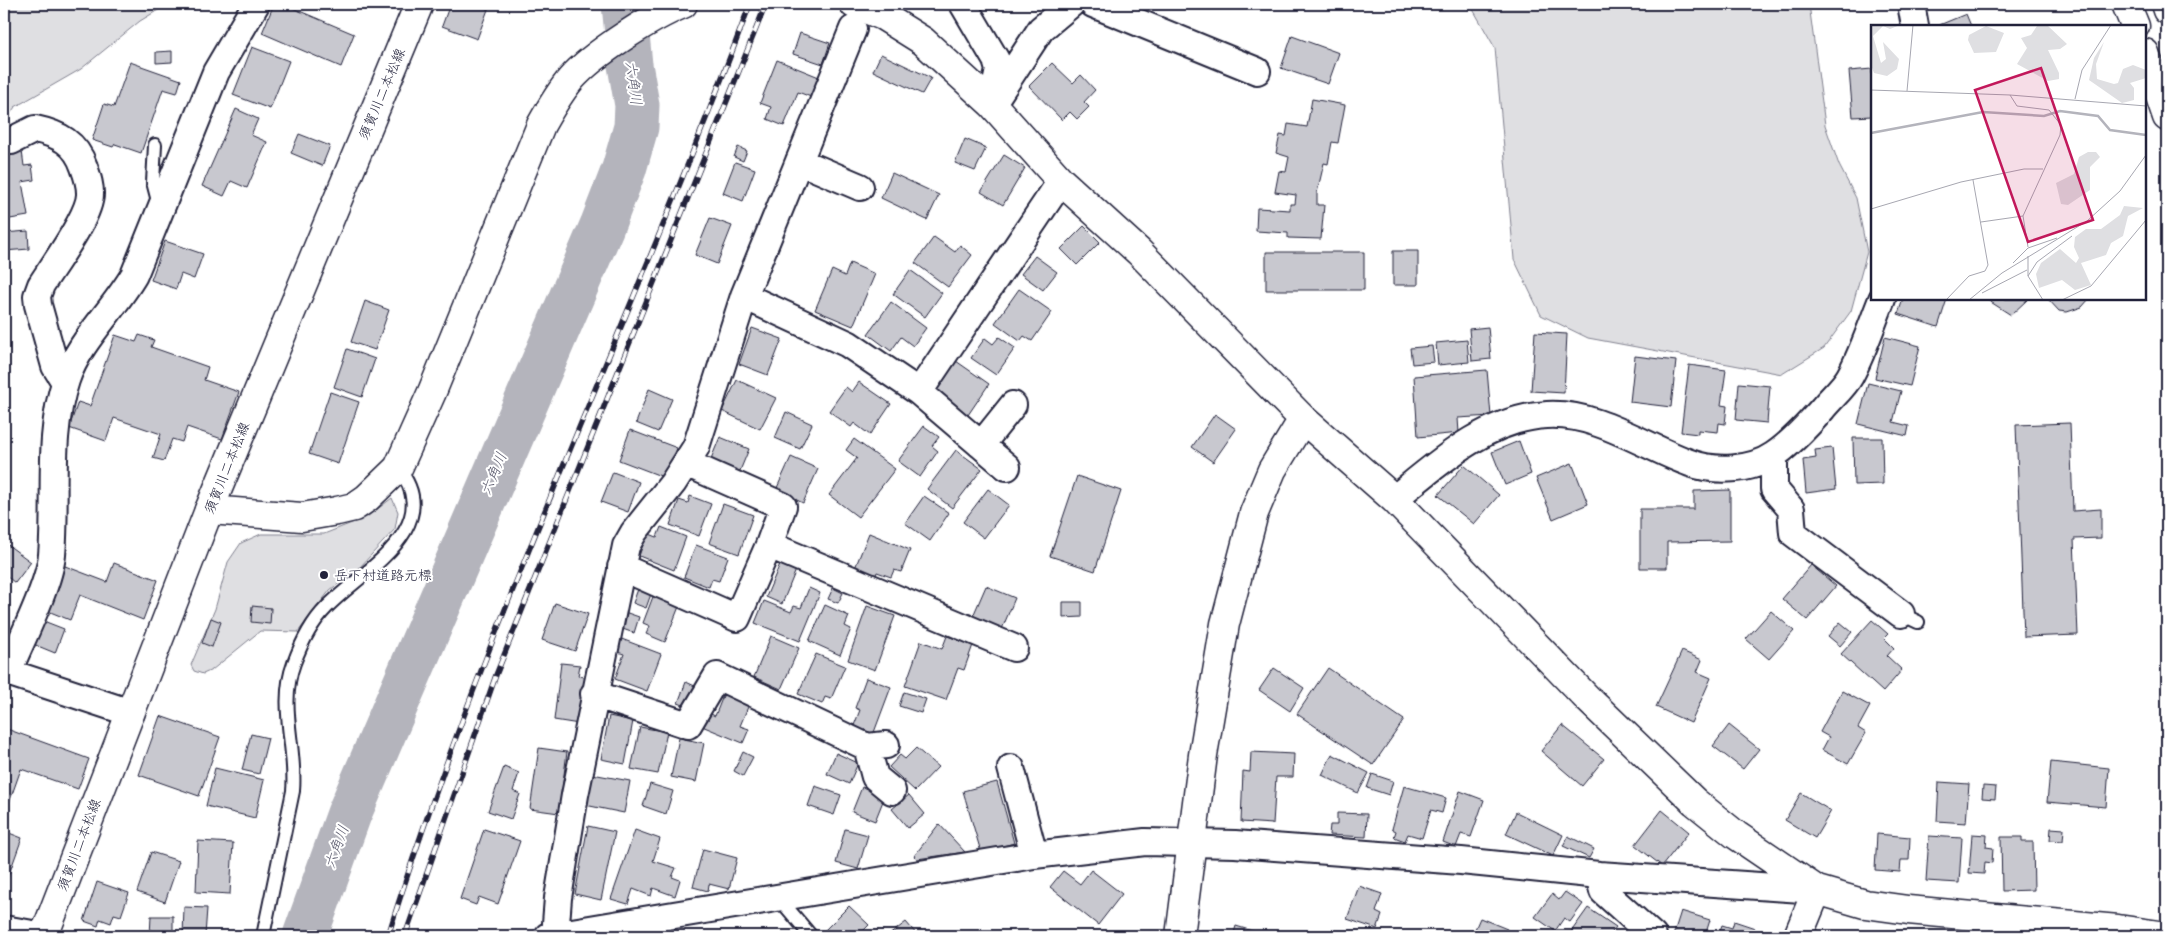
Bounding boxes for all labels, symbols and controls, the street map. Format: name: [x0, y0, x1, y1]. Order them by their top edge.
inset map: [1871, 25, 2146, 300]
street label: 須賀川二本松線: [355, 46, 409, 142]
water label: 六角川: [620, 59, 646, 107]
street label: 須賀川二本松線: [201, 419, 253, 517]
water label: 六角川: [476, 450, 512, 498]
place label: 岳下村道路元標: [334, 567, 432, 584]
marker: 岳下村道路元標: [318, 569, 330, 581]
street label: 須賀川二本松線: [54, 796, 104, 894]
water label: 六角川: [320, 823, 354, 871]

